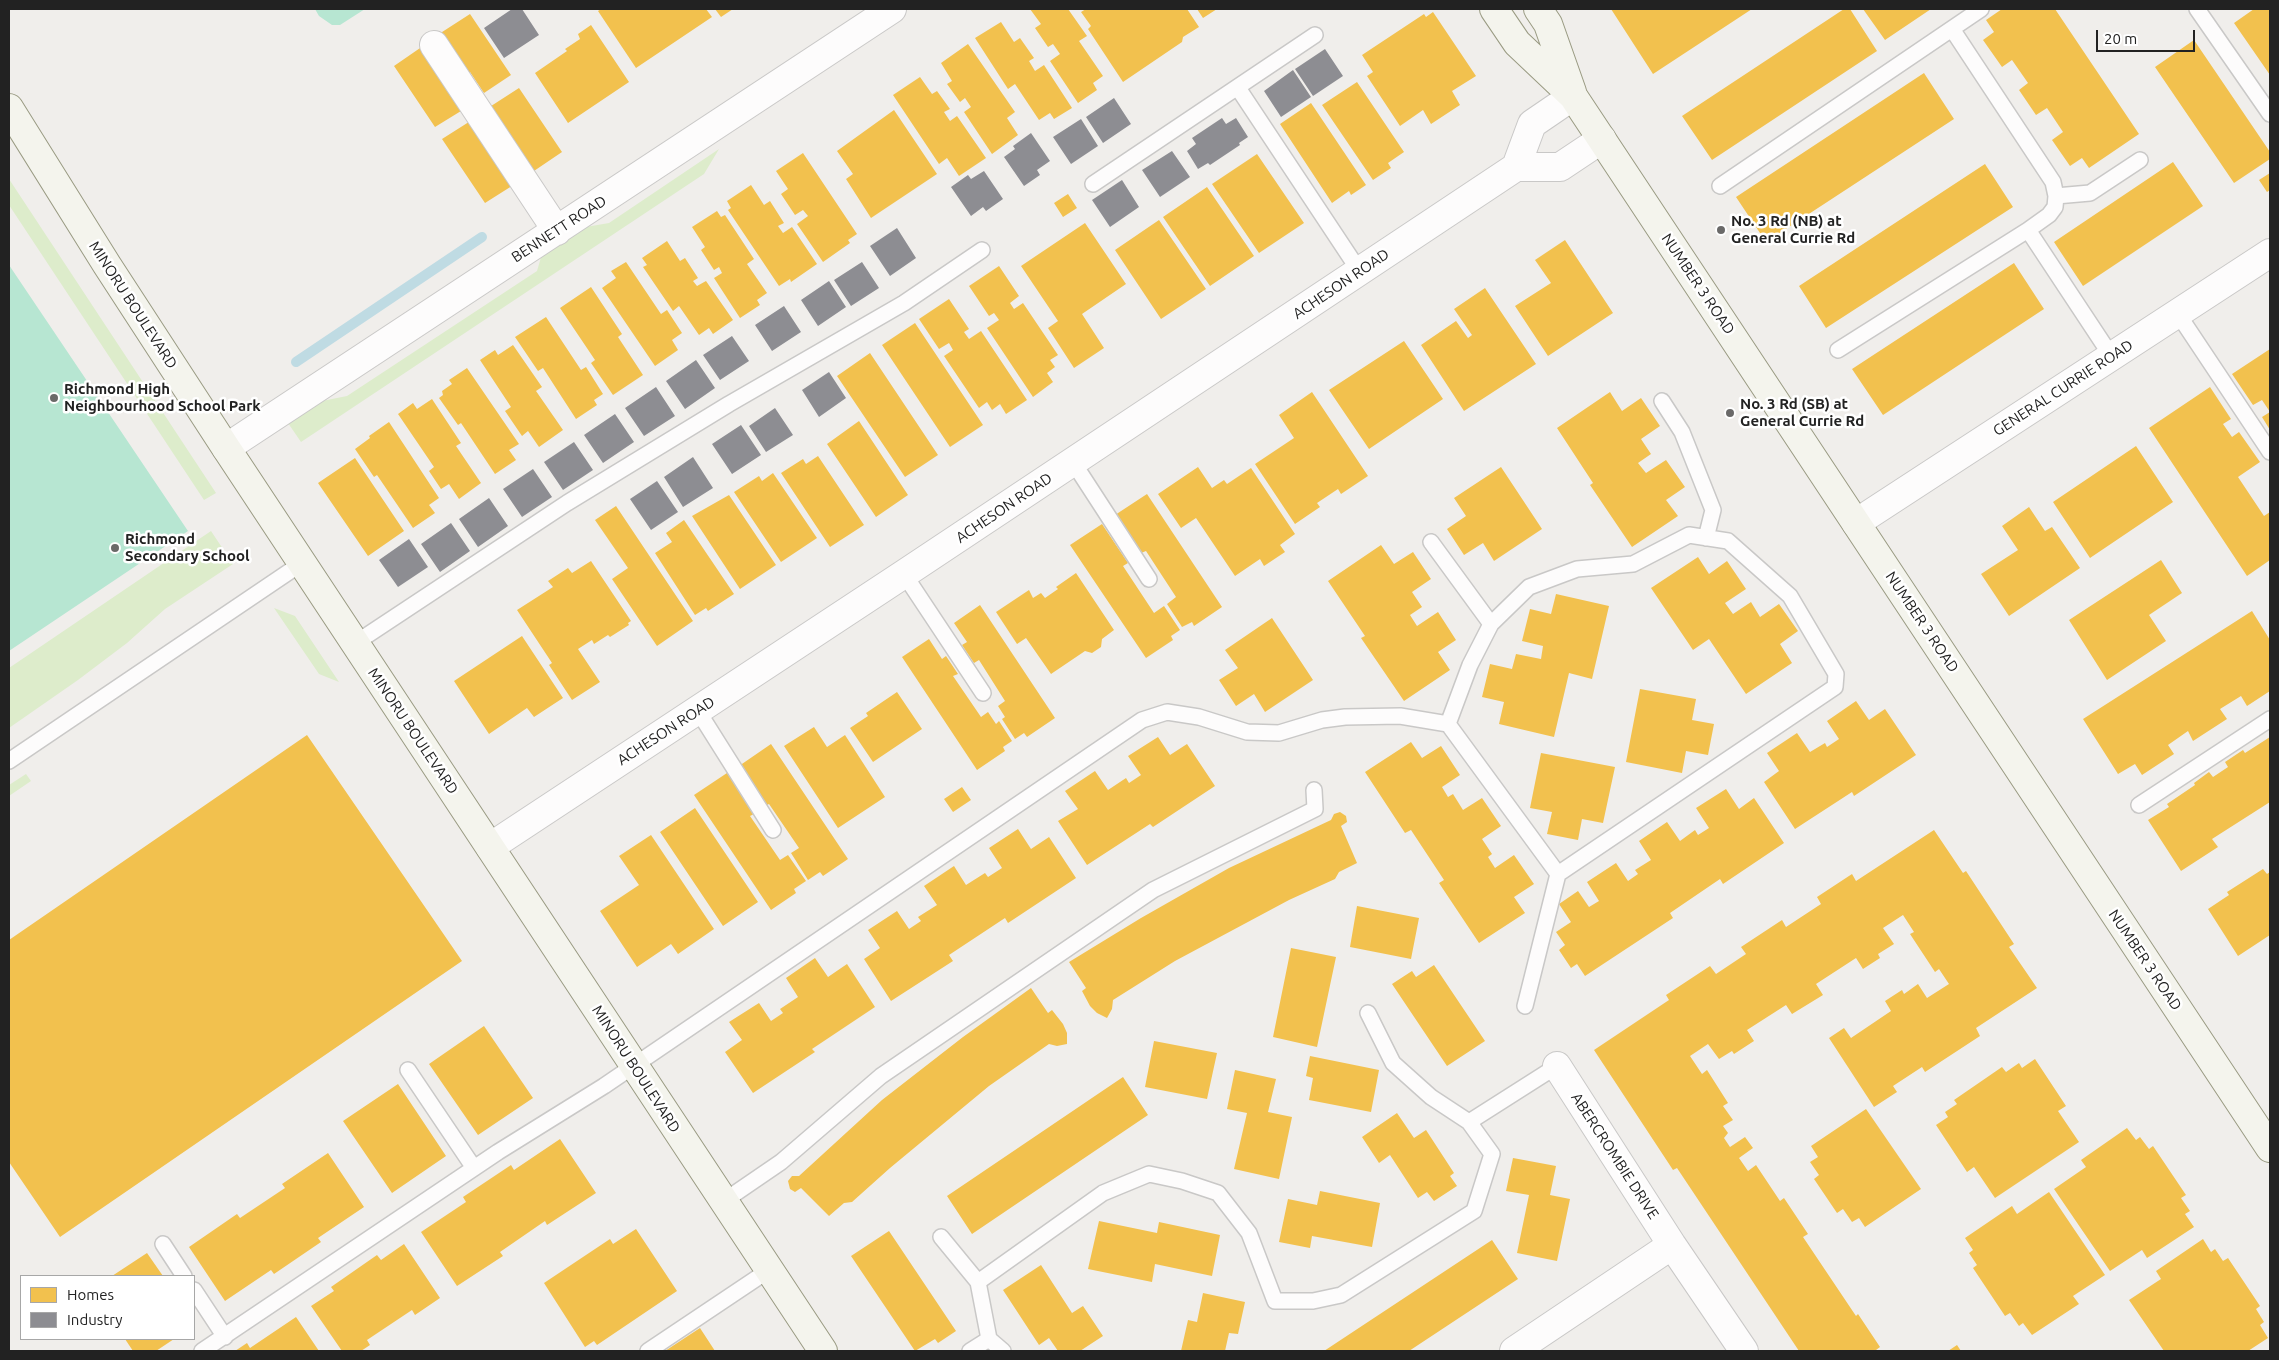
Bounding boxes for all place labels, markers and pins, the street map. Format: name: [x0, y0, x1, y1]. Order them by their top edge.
place label: No. 3 Rd (NB) at General Currie Rd: [1731, 212, 1855, 247]
marker: No. 3 Rd (NB) at General Currie Rd: [1715, 224, 1727, 236]
place label: Richmond High Neighbourhood School Park: [64, 380, 261, 415]
marker: Richmond High Neighbourhood School Park: [48, 392, 60, 404]
place label: No. 3 Rd (SB) at General Currie Rd: [1740, 395, 1864, 430]
marker: No. 3 Rd (SB) at General Currie Rd: [1724, 407, 1736, 419]
place label: Richmond Secondary School: [125, 530, 250, 565]
marker: Richmond Secondary School: [109, 542, 121, 554]

